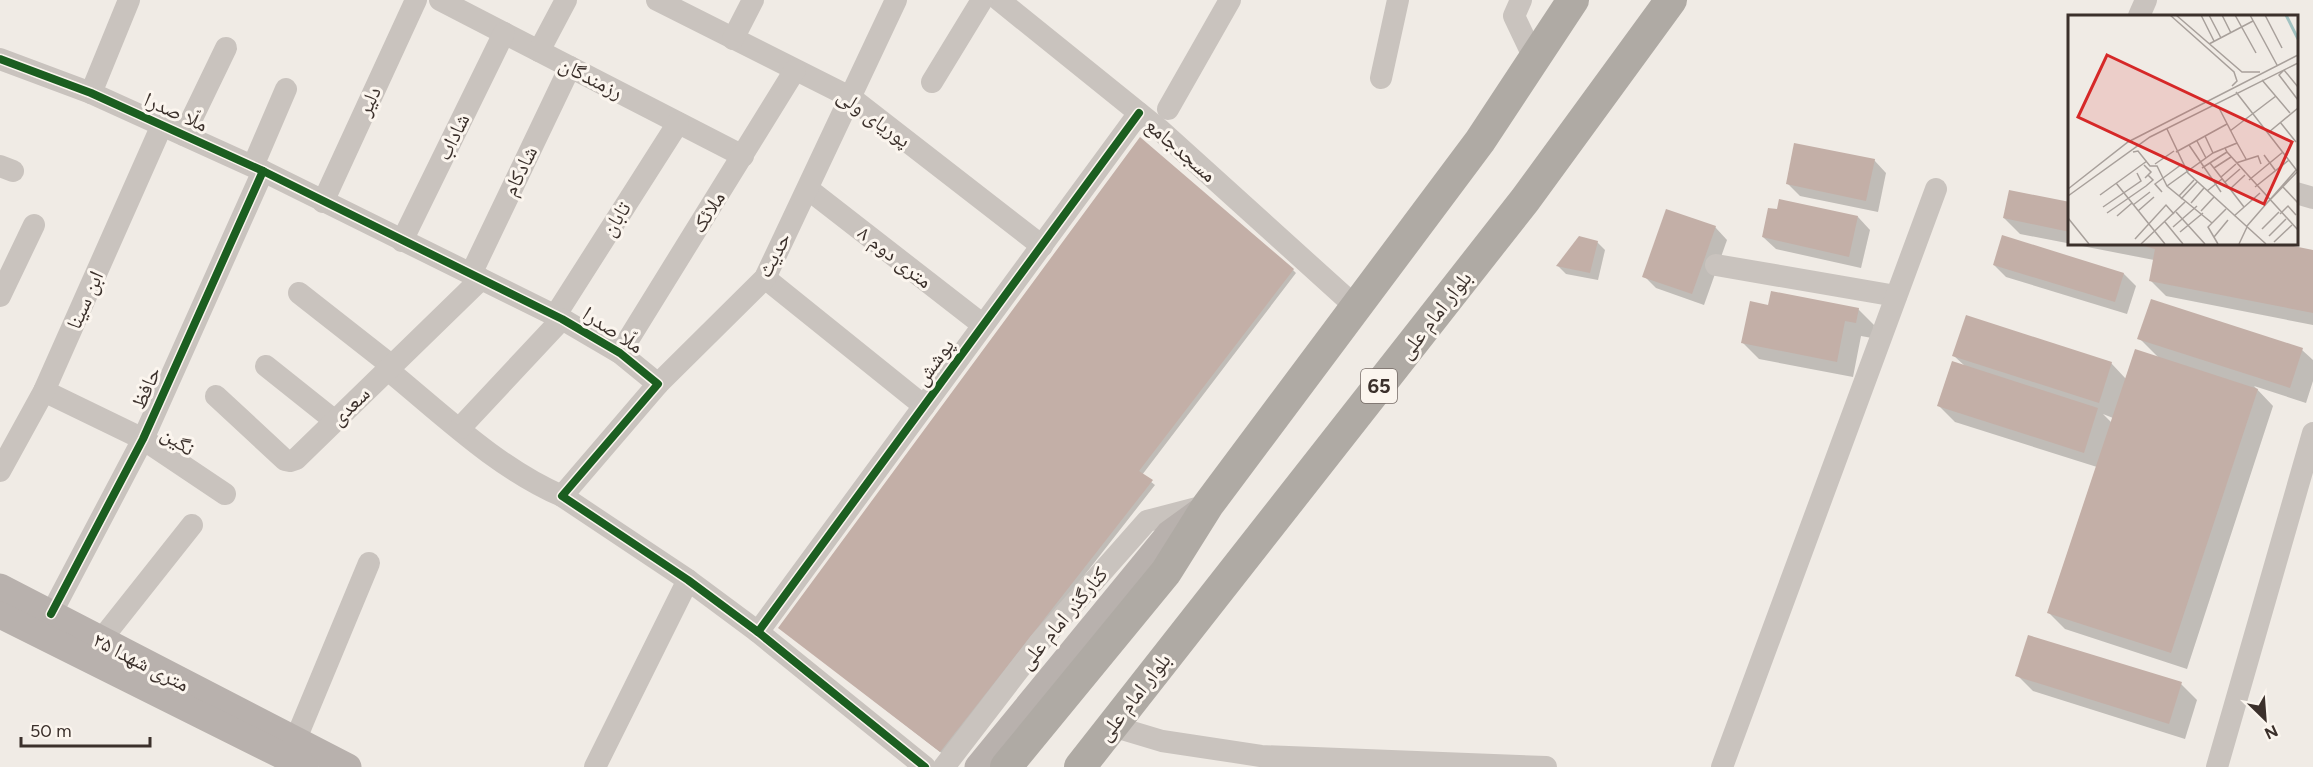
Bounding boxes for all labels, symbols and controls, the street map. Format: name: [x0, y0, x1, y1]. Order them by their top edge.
inset map: [2068, 15, 2298, 244]
street label: رزمندگان: [555, 51, 627, 104]
street label: دلیر: [351, 82, 386, 120]
street label: پوریای ولی: [832, 83, 916, 153]
street label: ملّا صدرا: [140, 86, 212, 137]
street label: شاداب: [431, 109, 475, 164]
street label: مسجدجامع: [1140, 112, 1222, 188]
street label: شادکام: [497, 142, 544, 201]
street label: ملائک: [685, 186, 730, 237]
street label: تابان: [595, 197, 636, 241]
street label: ۸ متری دوم: [852, 220, 937, 295]
street label: حدیث: [751, 228, 796, 282]
street label: بلوار امام علی: [1393, 266, 1478, 365]
street label: ابن سینا: [61, 267, 109, 333]
street label: ملّا صدرا: [578, 301, 648, 358]
street label: پوشش: [908, 333, 960, 391]
street label: حافظ: [125, 363, 166, 413]
road number: 65: [1361, 369, 1397, 403]
street label: سعدی: [325, 381, 375, 430]
street label: نگین: [156, 420, 200, 462]
street label: کنارگذر امام علی: [1013, 561, 1114, 675]
street label: ۲۵ متری شهدا: [89, 627, 194, 696]
street label: بلوار امام علی: [1092, 648, 1177, 747]
north arrow: [2235, 689, 2295, 749]
scale bar: [21, 710, 150, 748]
text: 50 m: [30, 720, 72, 742]
text: N: [2262, 721, 2281, 743]

